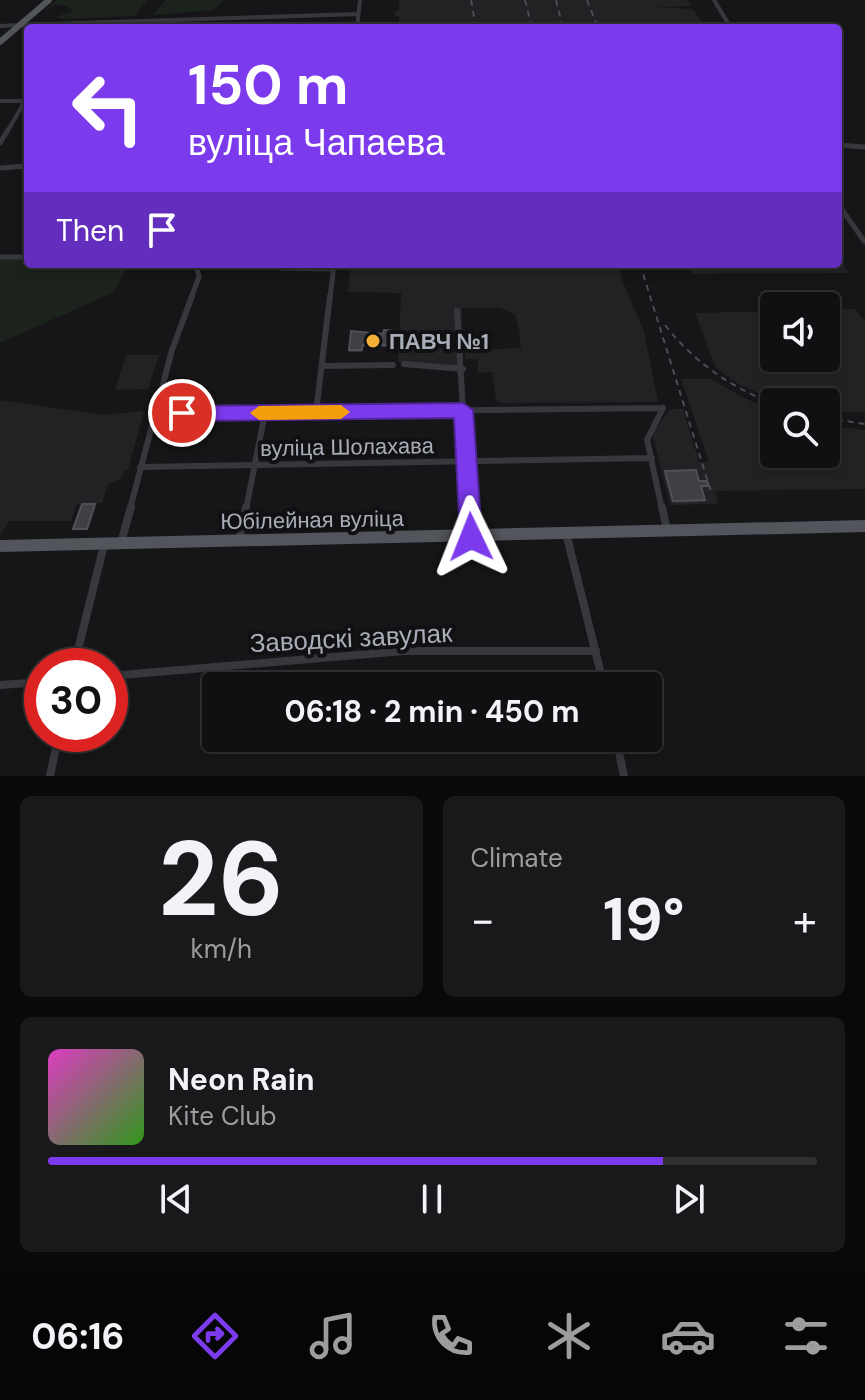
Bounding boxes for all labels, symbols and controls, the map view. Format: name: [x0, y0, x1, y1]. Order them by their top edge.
text: 150 m: [188, 48, 349, 121]
icon: left: [56, 56, 160, 160]
text: вуліца Чапаева: [188, 119, 445, 166]
icon: arrive: [140, 208, 184, 252]
text: Then: [56, 211, 124, 250]
map controls: [760, 292, 840, 468]
button: sound: [760, 292, 840, 372]
place label: ПАВЧ №1: [389, 327, 489, 356]
marker: ПАВЧ №1: [364, 332, 382, 350]
pin: [148, 379, 216, 447]
button: search: [760, 388, 840, 468]
icon: arrive: [160, 391, 204, 435]
street label: вуліца Шолахава: [260, 431, 435, 463]
position arrow: [429, 495, 513, 579]
street label: Юбілейная вуліца: [220, 504, 405, 536]
street label: Заводскі завулак: [249, 616, 454, 660]
speed limit sign: 30: [24, 648, 128, 752]
text: 06:18 · 2 min · 450 m: [285, 692, 579, 731]
text: 26: [158, 812, 284, 947]
text: Climate: [471, 841, 563, 875]
text: 19°: [603, 880, 685, 959]
text: −: [471, 891, 495, 949]
text: +: [793, 891, 817, 949]
text: km/h: [191, 932, 252, 966]
text: Neon Rain: [168, 1060, 314, 1099]
text: Kite Club: [168, 1099, 277, 1133]
icon: previous: [154, 1177, 198, 1221]
icon: pause: [410, 1177, 454, 1221]
icon: next: [667, 1177, 711, 1221]
icon: directions: [187, 1308, 243, 1364]
icon: music: [305, 1308, 361, 1364]
icon: phone: [423, 1308, 479, 1364]
icon: climate: [541, 1308, 597, 1364]
icon: car: [660, 1308, 716, 1364]
icon: filters: [778, 1308, 834, 1364]
text: 06:16: [31, 1313, 124, 1360]

